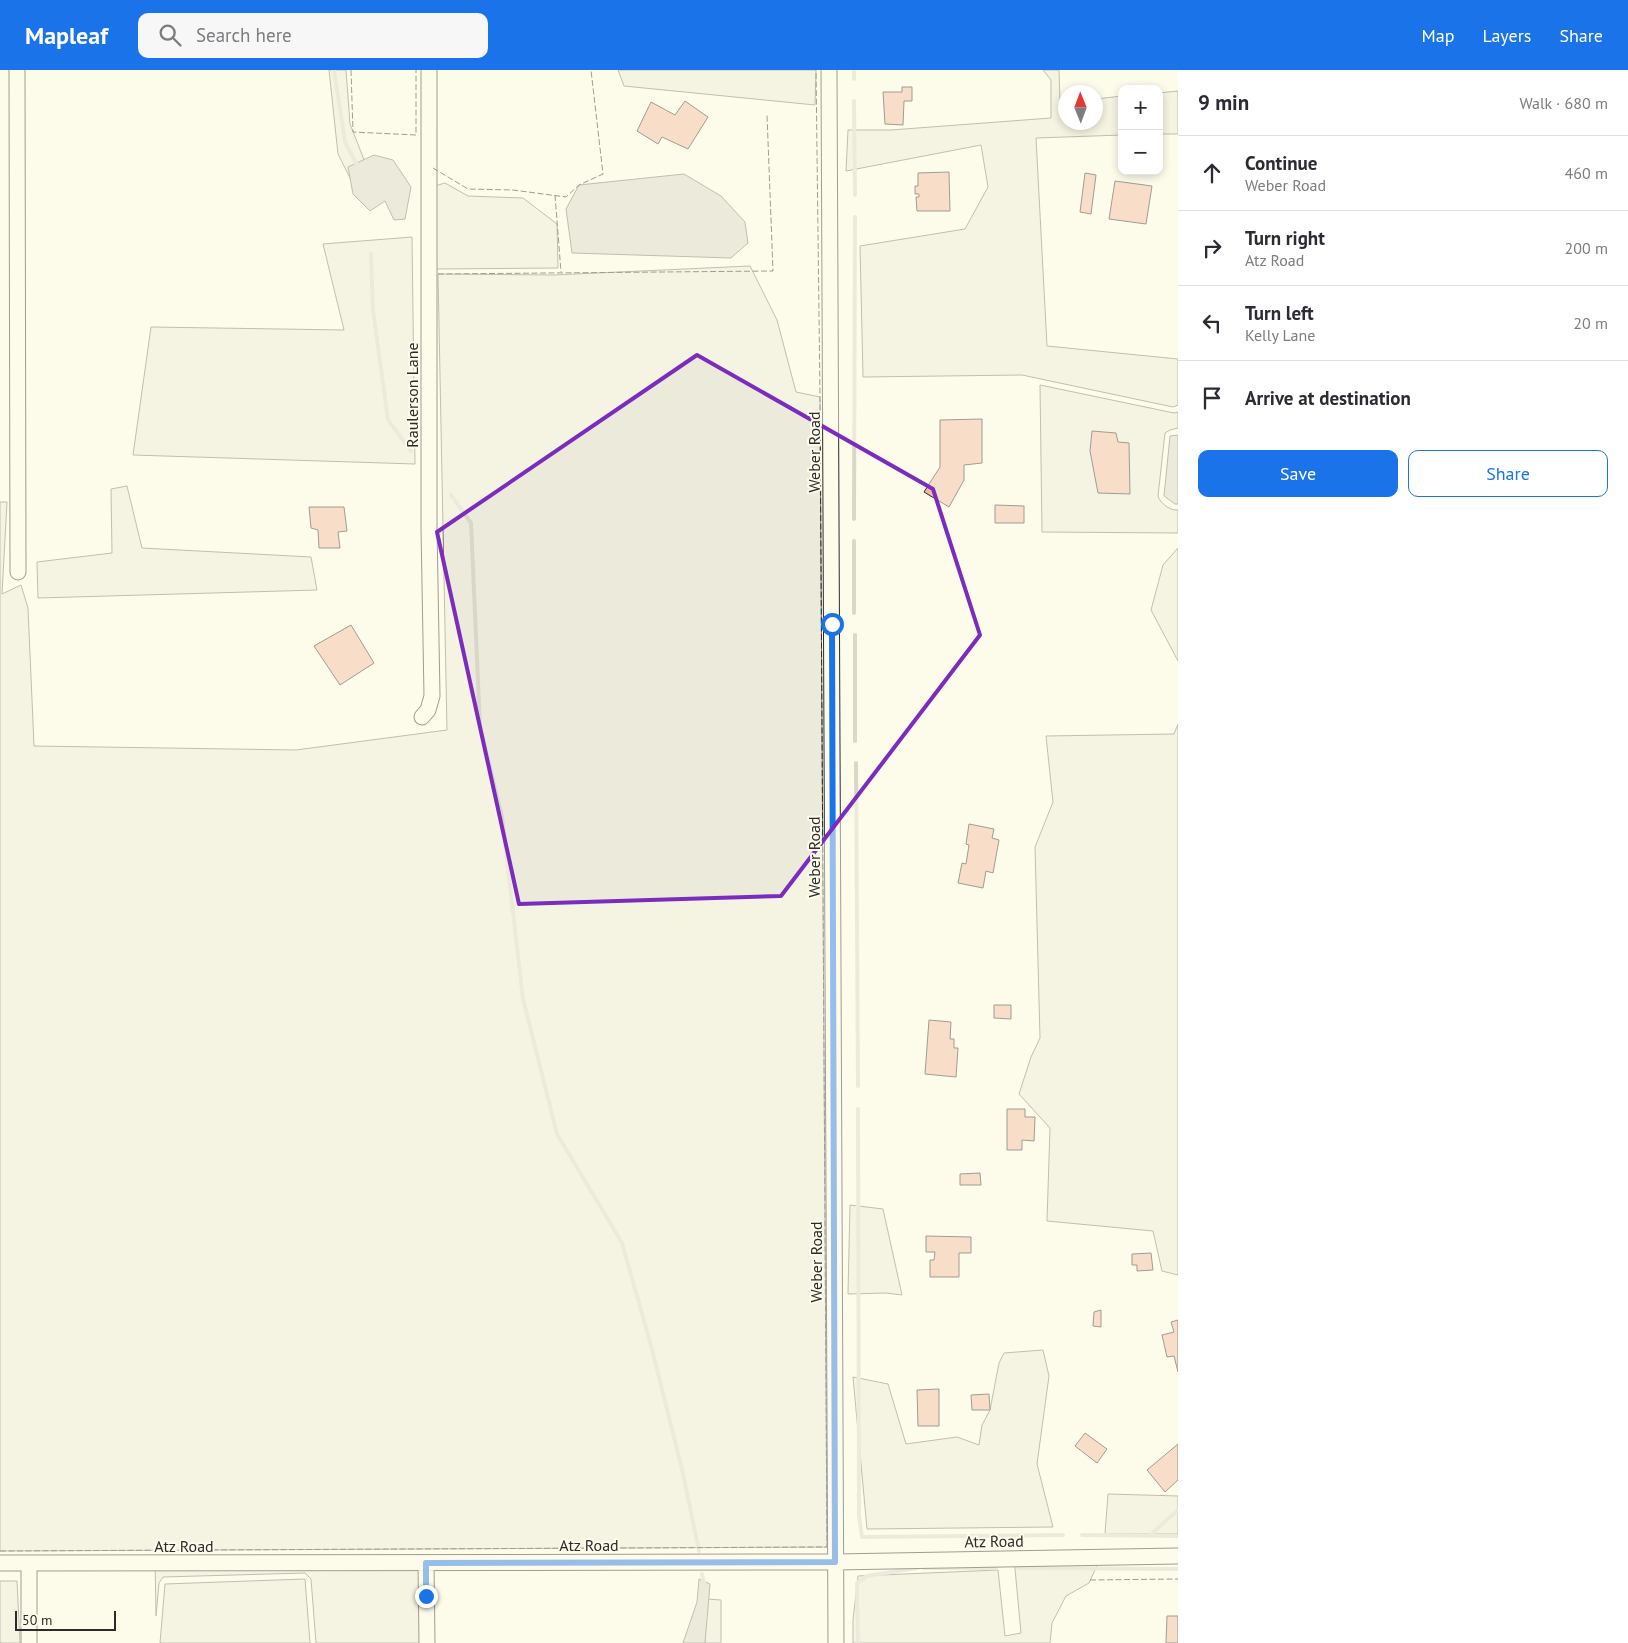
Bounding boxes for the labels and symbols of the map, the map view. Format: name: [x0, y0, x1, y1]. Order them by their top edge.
north arrow: [1058, 85, 1103, 130]
street label: Raulerson Lane: [402, 342, 422, 448]
street label: Weber Road: [804, 411, 824, 493]
route start: [821, 613, 844, 636]
street label: Weber Road: [804, 816, 824, 898]
street label: Weber Road: [806, 1221, 826, 1303]
street label: Atz Road: [964, 1530, 1024, 1552]
street label: Atz Road: [559, 1535, 619, 1555]
street label: Atz Road: [154, 1536, 214, 1556]
route end: [415, 1585, 438, 1608]
scale bar: [15, 1608, 116, 1631]

